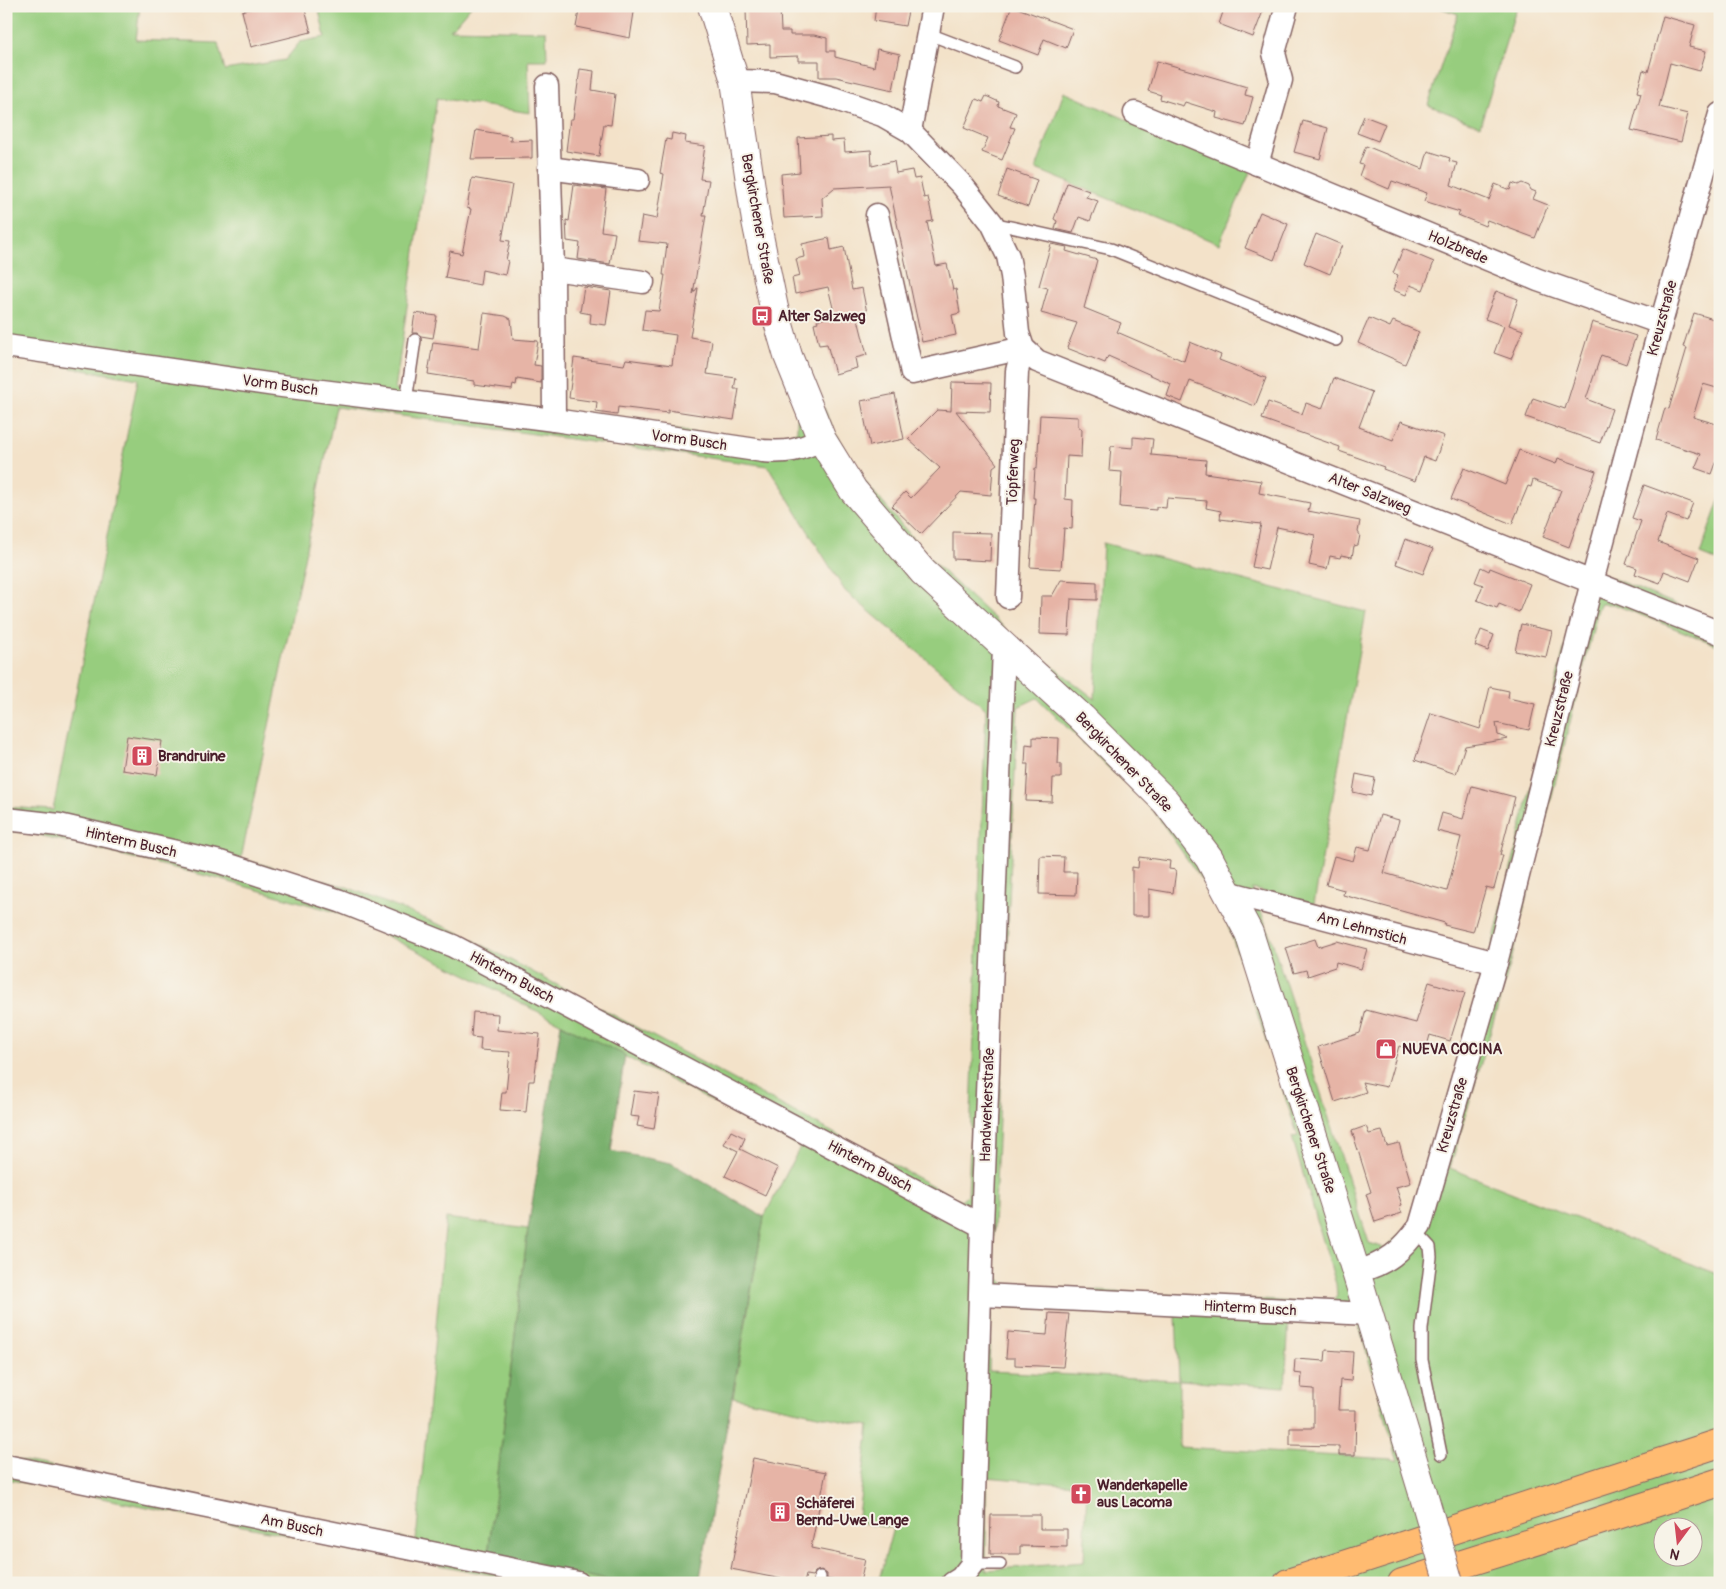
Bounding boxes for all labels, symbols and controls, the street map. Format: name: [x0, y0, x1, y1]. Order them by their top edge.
street label: Bergkirchener Straße: [737, 152, 778, 286]
street label: Holzbrede: [1425, 226, 1491, 269]
street label: Kreuzstraße: [1643, 278, 1682, 358]
bus stop icon: Alter Salzweg: [750, 304, 774, 328]
place label: Alter Salzweg: [778, 307, 866, 326]
street label: Vorm Busch: [241, 371, 319, 400]
street label: Vorm Busch: [650, 426, 728, 455]
street label: Töpferweg: [1003, 438, 1024, 506]
street label: Alter Salzweg: [1326, 468, 1414, 519]
street label: Kreuzstraße: [1541, 669, 1578, 749]
street label: Bergkirchener Straße: [1071, 708, 1177, 817]
building icon: Brandruine: [130, 744, 154, 768]
place label: Brandruine: [158, 747, 226, 766]
street label: Hinterm Busch: [83, 823, 178, 862]
street label: Am Lehmstich: [1315, 907, 1409, 950]
street label: Hinterm Busch: [466, 947, 557, 1008]
shop icon: NUEVA COCINA: [1374, 1037, 1398, 1061]
place label: NUEVA COCINA: [1402, 1040, 1502, 1059]
street label: Handwerkerstraße: [976, 1047, 999, 1163]
street label: Bergkirchener Straße: [1281, 1064, 1340, 1196]
street label: Kreuzstraße: [1433, 1075, 1472, 1155]
street label: Hinterm Busch: [824, 1136, 915, 1197]
street label: Hinterm Busch: [1203, 1297, 1297, 1320]
place label: Wanderkapelle aus Lacoma: [1097, 1476, 1188, 1512]
church icon: Wanderkapelle aus Lacoma: [1069, 1482, 1093, 1506]
place label: Schäferei Bernd-Uwe Lange: [796, 1494, 909, 1530]
building icon: Schäferei Bernd-Uwe Lange: [768, 1500, 792, 1524]
street label: Am Busch: [259, 1510, 325, 1541]
north arrow: [1654, 1516, 1704, 1566]
text: N: [1668, 1545, 1682, 1564]

